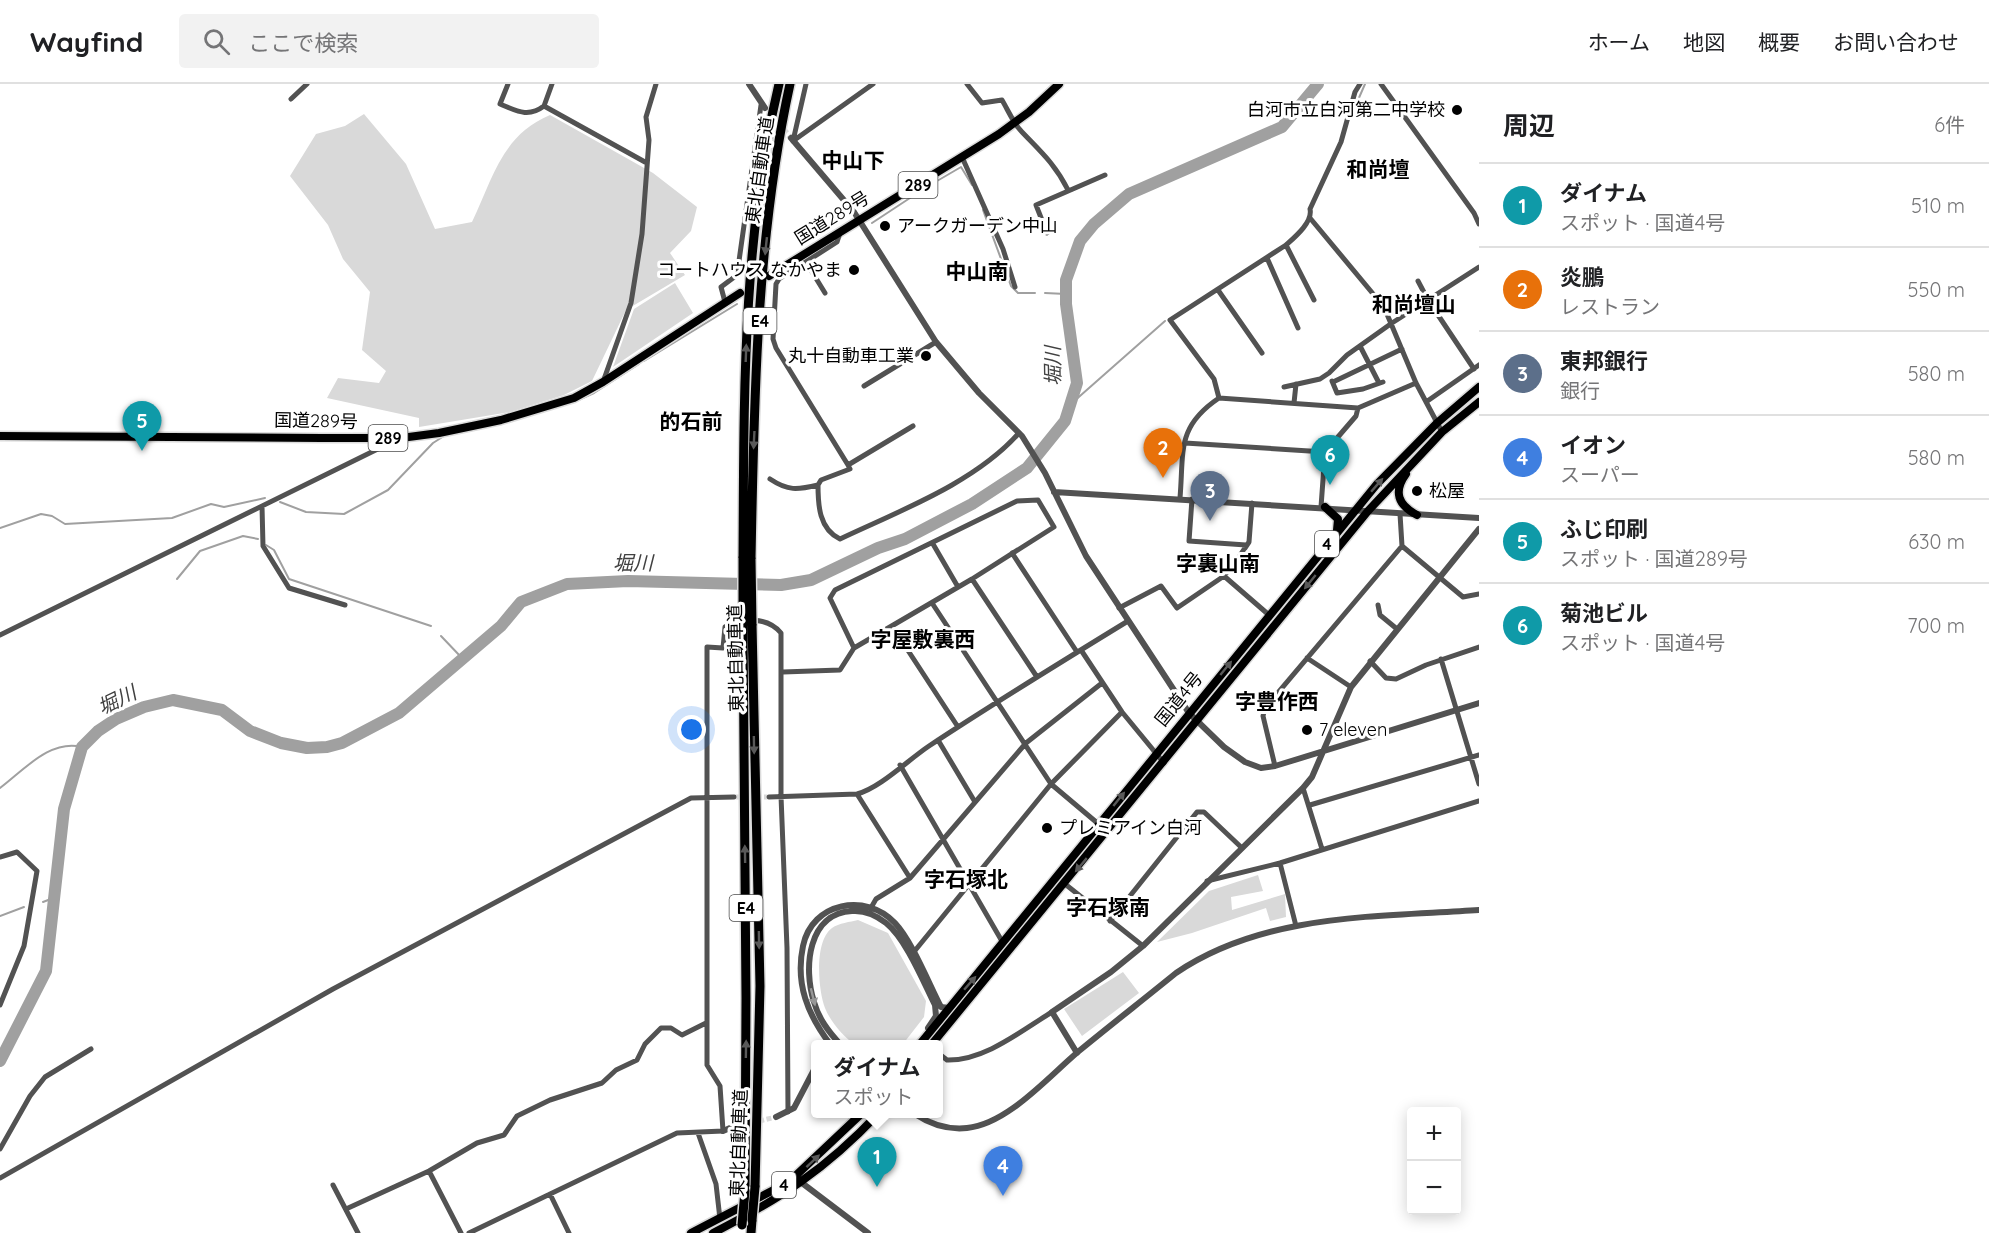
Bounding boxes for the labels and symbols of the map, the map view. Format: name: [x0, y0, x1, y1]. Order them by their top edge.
place label: 白河市立白河第二中学校: [1247, 98, 1445, 121]
marker: 白河市立白河第二中学校: [1450, 103, 1464, 117]
street label: 東北自動車道: [741, 115, 778, 225]
district label: 中山下: [822, 147, 885, 173]
district label: 和尚壇: [1347, 156, 1410, 182]
road number: 289: [898, 172, 938, 198]
street label: 国道289号: [790, 186, 873, 250]
place label: アークガーデン中山: [897, 214, 1058, 237]
marker: アークガーデン中山: [878, 219, 892, 233]
one-way arrow: [761, 236, 771, 255]
place label: コートハウス なかやま: [657, 258, 842, 281]
district label: 中山南: [946, 258, 1009, 284]
marker: コートハウス なかやま: [847, 263, 861, 277]
district label: 和尚壇山: [1372, 291, 1456, 317]
road number: E4: [744, 308, 777, 334]
one-way arrow: [741, 343, 750, 362]
place label: 丸十自動車工業: [788, 344, 914, 367]
water label: 堀川: [1040, 344, 1065, 386]
marker: 丸十自動車工業: [919, 349, 933, 363]
pin: 5: [122, 402, 162, 451]
street label: 国道289号: [274, 408, 358, 433]
district label: 的石前: [660, 408, 723, 434]
road number: 289: [368, 425, 408, 451]
pin: 2: [1144, 428, 1182, 478]
one-way arrow: [749, 431, 758, 450]
pin: 6: [1310, 436, 1350, 485]
pin: 3: [1190, 472, 1230, 521]
one-way arrow: [1370, 477, 1383, 493]
place label: 松屋: [1429, 479, 1465, 502]
marker: 松屋: [1410, 484, 1424, 498]
road number: 4: [1315, 531, 1339, 557]
water label: 堀川: [613, 550, 655, 575]
district label: 字裏山南: [1176, 550, 1260, 576]
one-way arrow: [1304, 574, 1317, 589]
street label: 東北自動車道: [723, 604, 748, 712]
district label: 字屋敷裏西: [871, 626, 976, 652]
one-way arrow: [1219, 660, 1232, 676]
street label: 国道4号: [1150, 667, 1208, 731]
water label: 堀川: [93, 679, 142, 720]
district label: 字豊作西: [1235, 688, 1319, 714]
your location: [677, 715, 706, 744]
place label: 7 eleven: [1319, 718, 1387, 741]
marker: 7 eleven: [1300, 723, 1314, 737]
one-way arrow: [750, 736, 759, 755]
one-way arrow: [1112, 791, 1125, 806]
place label: プレミアイン白河: [1059, 816, 1202, 839]
marker: プレミアイン白河: [1040, 821, 1054, 835]
one-way arrow: [740, 844, 750, 863]
one-way arrow: [1075, 857, 1088, 872]
district label: 字石塚北: [924, 866, 1008, 892]
district label: 字石塚南: [1066, 894, 1150, 920]
road number: E4: [730, 895, 762, 921]
one-way arrow: [754, 931, 764, 950]
one-way arrow: [963, 976, 976, 991]
one-way arrow: [809, 988, 819, 1006]
one-way arrow: [741, 1039, 751, 1058]
street label: 東北自動車道: [725, 1089, 752, 1197]
pin: 1: [858, 1138, 896, 1187]
pin: 4: [984, 1146, 1022, 1196]
one-way arrow: [806, 1154, 821, 1168]
road number: 4: [772, 1172, 796, 1198]

